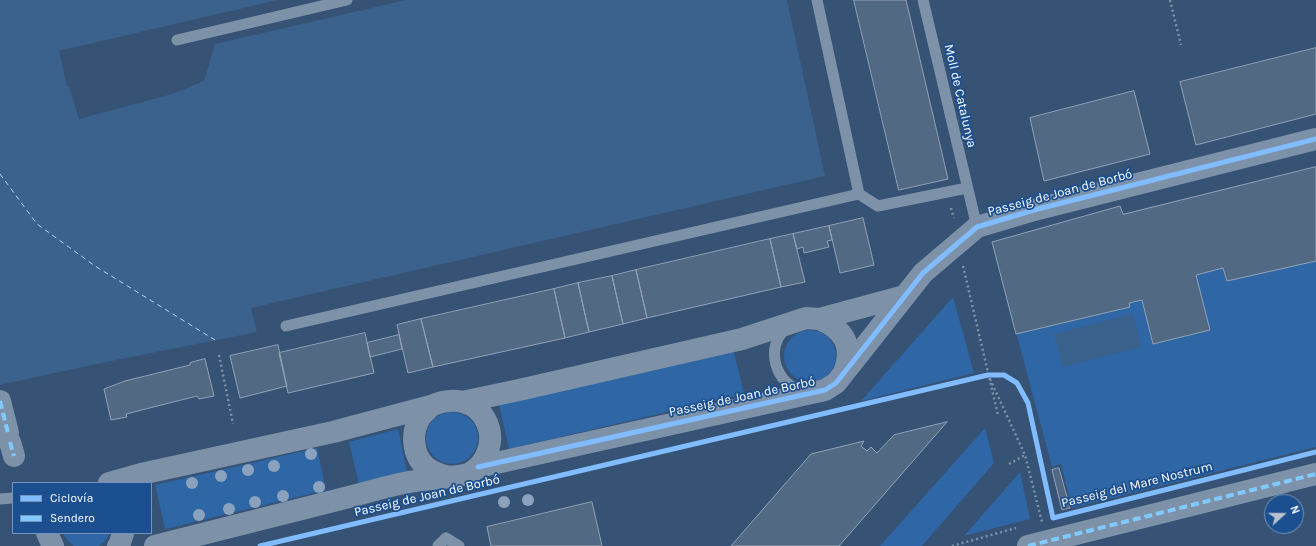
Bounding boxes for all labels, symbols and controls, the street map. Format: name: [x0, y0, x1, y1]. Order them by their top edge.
street label: Moll de Catalunya: [941, 43, 979, 149]
street label: Passeig de Joan de Borbó: [986, 166, 1134, 220]
street label: Passeig de Joan de Borbó: [667, 374, 817, 420]
street label: Passeig del Mare Nostrum: [1060, 459, 1214, 511]
street label: Passeig de Joan de Borbó: [353, 472, 501, 520]
legend: [12, 482, 152, 534]
text: Ciclovía: [50, 491, 93, 505]
north arrow: [1264, 494, 1304, 534]
text: N: [1287, 504, 1302, 516]
text: Sendero: [50, 511, 95, 525]

